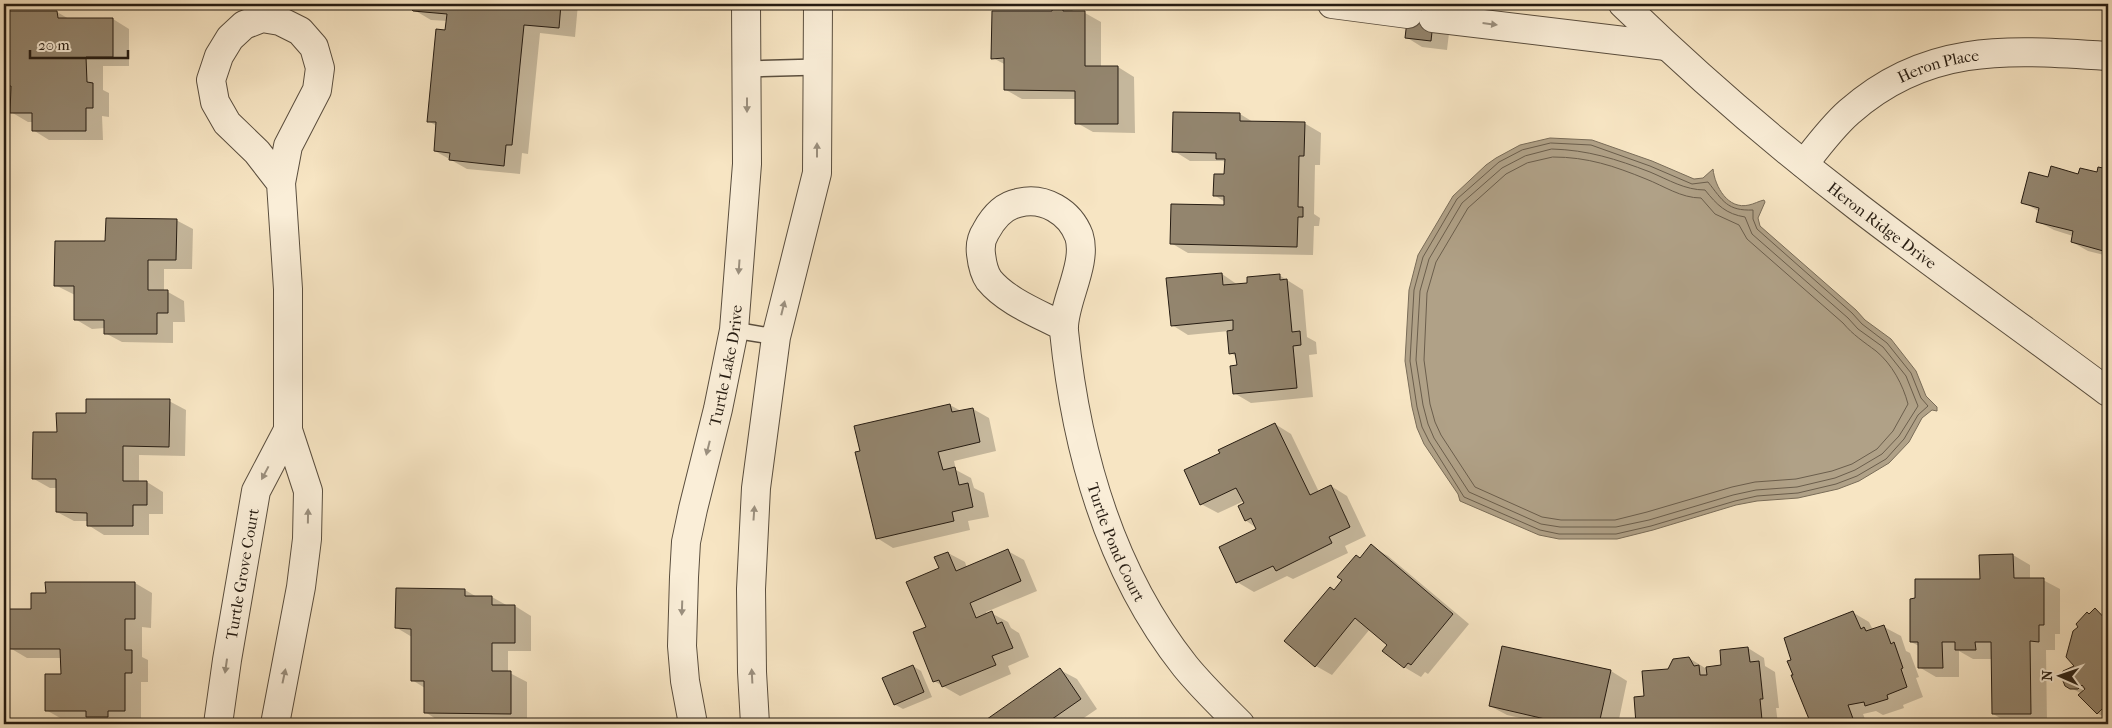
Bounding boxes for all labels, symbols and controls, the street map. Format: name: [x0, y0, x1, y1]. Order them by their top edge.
one-way arrow: [1482, 20, 1498, 28]
scale bar: [30, 28, 128, 60]
text: 20 m: [38, 36, 70, 54]
street label: Heron Place: [1894, 45, 1980, 86]
one-way arrow: [743, 97, 751, 113]
one-way arrow: [813, 141, 821, 157]
street label: Heron Ridge Drive: [1824, 178, 1941, 272]
one-way arrow: [735, 259, 743, 275]
one-way arrow: [779, 301, 787, 316]
street label: Turtle Lake Drive: [705, 304, 745, 428]
one-way arrow: [704, 441, 712, 456]
one-way arrow: [261, 466, 270, 480]
street label: Turtle Pond Court: [1084, 480, 1150, 605]
one-way arrow: [751, 505, 759, 521]
street label: Turtle Grove Court: [221, 506, 262, 641]
one-way arrow: [304, 508, 312, 524]
one-way arrow: [678, 600, 686, 616]
north arrow: [2034, 650, 2084, 700]
one-way arrow: [222, 658, 230, 674]
one-way arrow: [748, 667, 756, 683]
one-way arrow: [280, 668, 288, 684]
text: N: [2039, 670, 2056, 681]

